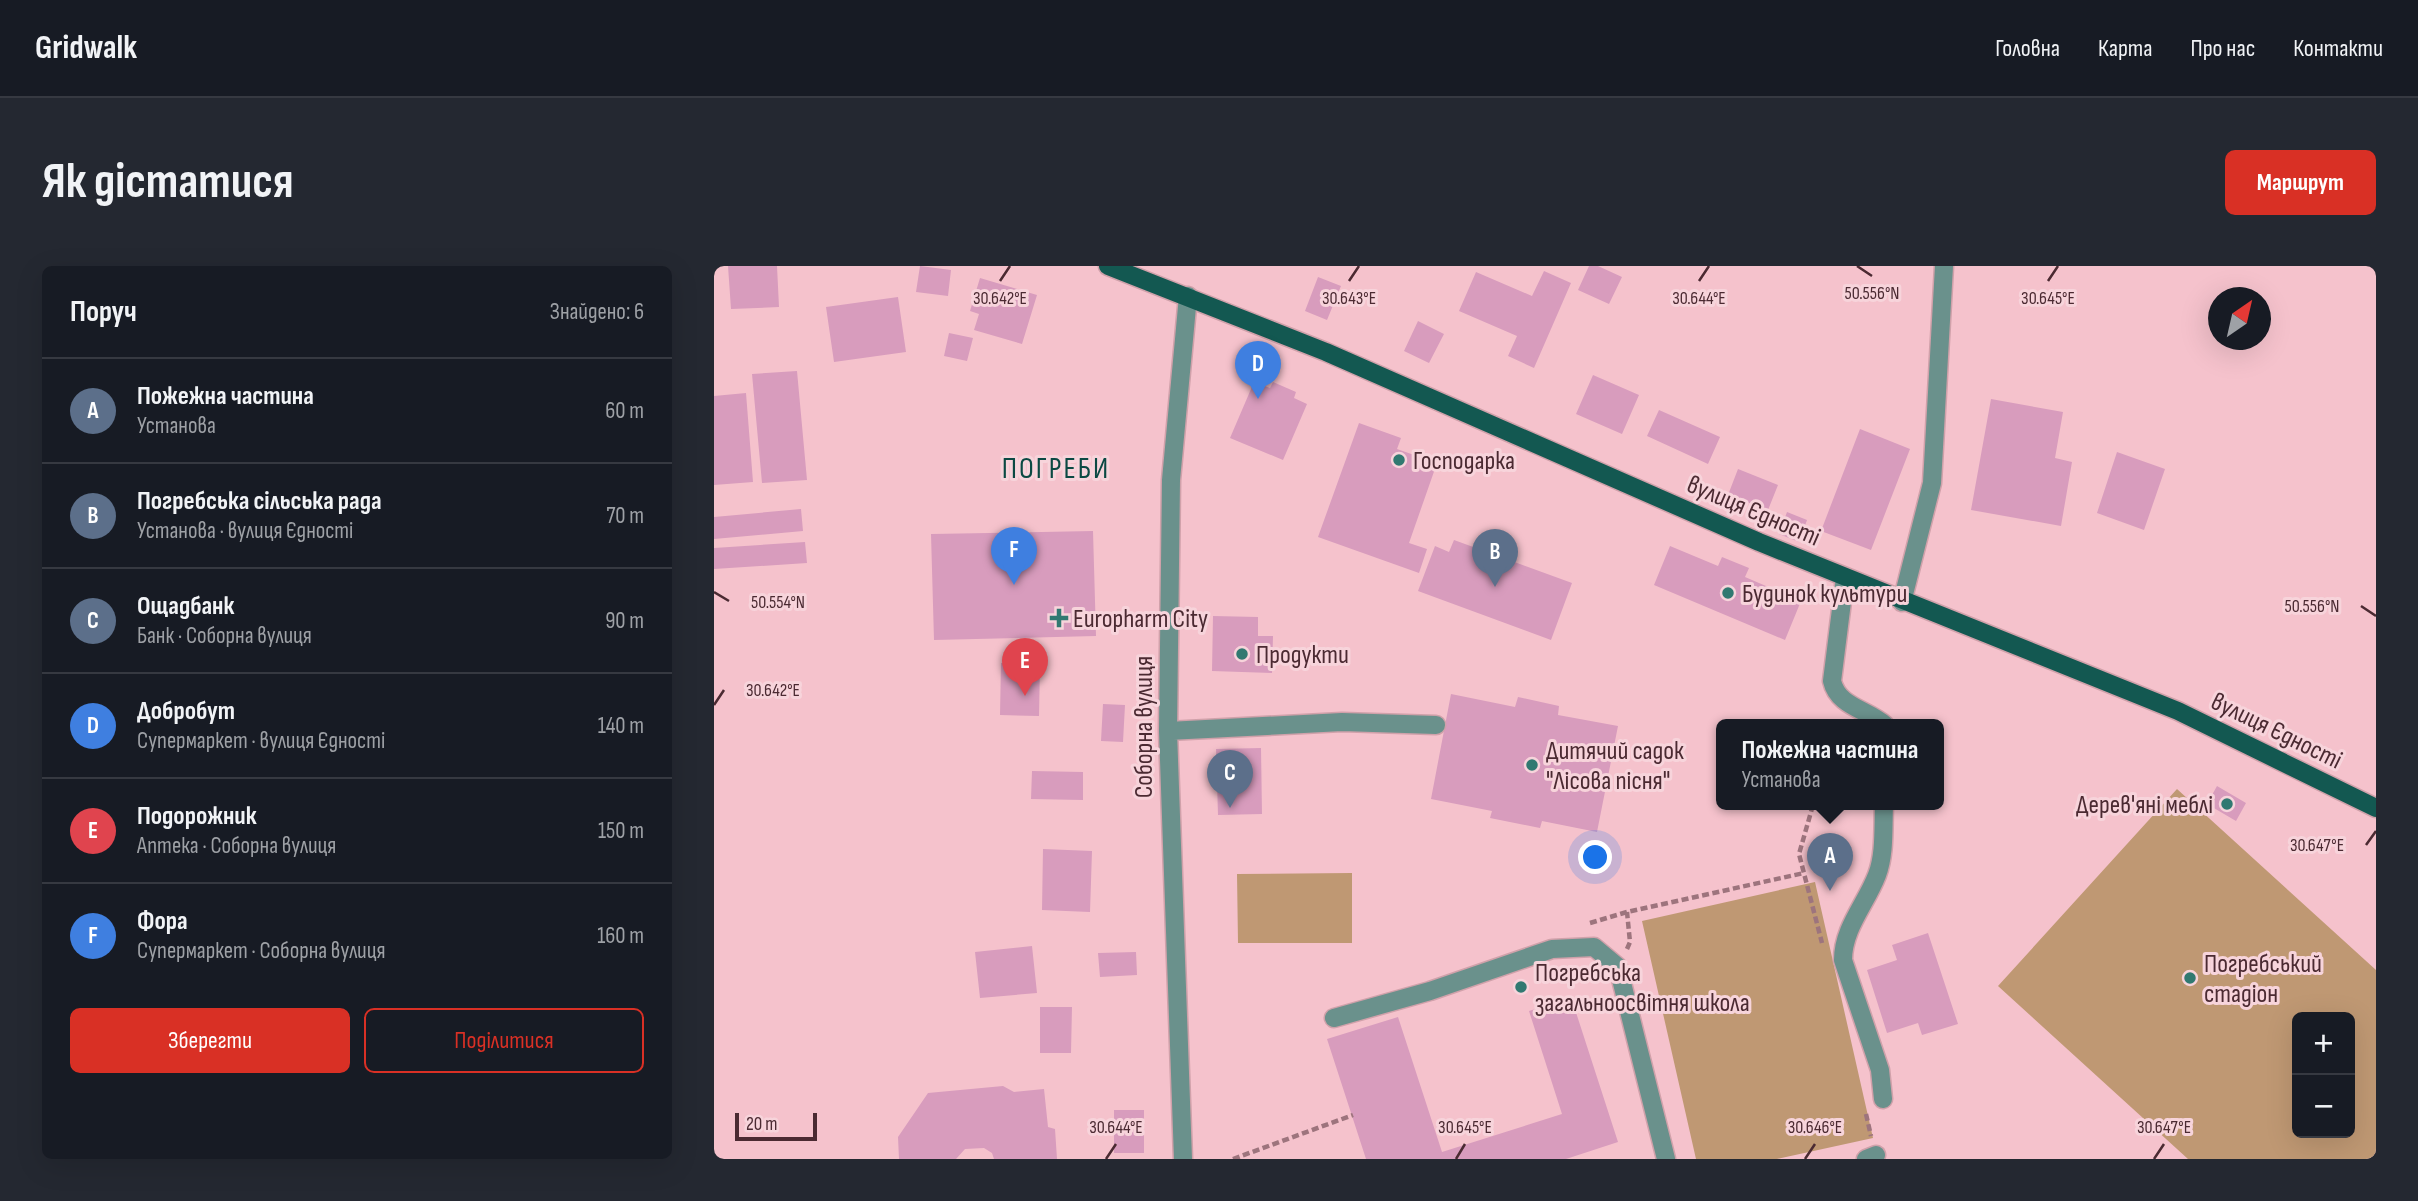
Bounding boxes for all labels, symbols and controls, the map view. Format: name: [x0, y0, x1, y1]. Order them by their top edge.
text: Gridwalk: [35, 28, 137, 68]
text: Головна: [1995, 34, 2060, 63]
text: Карта: [2098, 34, 2152, 63]
text: Про нас: [2190, 34, 2255, 63]
text: Контакти: [2293, 34, 2383, 63]
button: Маршрут: [2225, 150, 2376, 215]
text: Як дістатися: [42, 153, 294, 212]
text: 50.556°N: [1845, 283, 1899, 304]
north arrow: [2208, 287, 2271, 350]
text: 30.642°E: [973, 288, 1027, 309]
text: 30.643°E: [1322, 288, 1376, 309]
text: 30.644°E: [1672, 288, 1726, 309]
text: 30.645°E: [2021, 288, 2075, 309]
text: Поруч: [70, 294, 137, 330]
text: Знайдено: 6: [550, 298, 644, 326]
pin: D: [1235, 341, 1281, 399]
text: Пожежна частина: [137, 381, 314, 412]
text: A: [88, 397, 98, 425]
text: 60 m: [605, 397, 644, 425]
text: Установа: [137, 412, 216, 440]
place label: Господарка: [1413, 446, 1515, 477]
district label: ПОГРЕБИ: [1002, 451, 1110, 487]
marker: Господарка: [1391, 452, 1407, 468]
street label: вулиця Єдності: [1682, 469, 1825, 553]
text: Погребська сільська рада: [137, 486, 382, 517]
text: B: [88, 502, 98, 530]
text: 70 m: [606, 502, 644, 530]
text: Установа · вулиця Єдності: [137, 517, 353, 545]
pin: F: [991, 527, 1037, 585]
pin: B: [1472, 529, 1518, 587]
place label: Будинок культури: [1742, 579, 1907, 610]
marker: Будинок культури: [1720, 585, 1736, 601]
text: Ощадбанк: [137, 591, 234, 622]
text: 50.554°N: [751, 592, 805, 613]
text: 50.556°N: [2285, 596, 2339, 617]
place label: Europharm City: [1073, 604, 1208, 635]
text: C: [87, 607, 99, 635]
text: 90 m: [605, 607, 644, 635]
marker: Europharm City: [1051, 610, 1067, 626]
text: Банк · Соборна вулиця: [137, 622, 312, 650]
pin: E: [1002, 638, 1048, 696]
place label: Продукти: [1256, 640, 1349, 671]
marker: Продукти: [1234, 646, 1250, 662]
street label: Соборна вулиця: [1129, 656, 1160, 798]
text: 30.642°E: [746, 680, 800, 701]
street label: вулиця Єдності: [2206, 686, 2347, 776]
text: Добробут: [137, 696, 235, 727]
text: D: [87, 712, 99, 740]
text: 140 m: [598, 712, 644, 740]
popup: [1716, 719, 1944, 810]
text: Супермаркет · вулиця Єдності: [137, 727, 385, 755]
text: Пожежна частина: [1742, 735, 1918, 766]
place label: Дитячий садок "Лісова пісня": [1546, 736, 1684, 797]
pin: C: [1207, 750, 1253, 808]
marker: Дитячий садок "Лісова пісня": [1524, 757, 1540, 773]
text: Установа: [1742, 766, 1821, 794]
place label: Дерев'яні меблі: [2076, 790, 2213, 821]
marker: Дерев'яні меблі: [2219, 796, 2235, 812]
text: Подорожник: [137, 801, 257, 832]
text: E: [88, 817, 98, 845]
text: 150 m: [598, 817, 644, 845]
text: Аптека · Соборна вулиця: [137, 832, 336, 860]
pin: A: [1807, 833, 1853, 891]
text: 30.647°E: [2290, 835, 2344, 856]
your location: [1578, 840, 1612, 874]
text: Фора: [137, 906, 188, 937]
text: F: [88, 922, 98, 950]
text: 160 m: [597, 922, 644, 950]
text: Супермаркет · Соборна вулиця: [137, 937, 385, 965]
place label: Погребський стадіон: [2204, 949, 2322, 1010]
place label: Погребська загальноосвітня школа: [1535, 958, 1750, 1019]
marker: Погребський стадіон: [2182, 970, 2198, 986]
marker: Погребська загальноосвітня школа: [1513, 979, 1529, 995]
button: Зберегти: [70, 1008, 350, 1073]
button: Поділитися: [364, 1008, 644, 1073]
map controls: [2292, 1012, 2355, 1138]
button: +: [2292, 1012, 2355, 1075]
button: −: [2292, 1075, 2355, 1138]
scale bar: [735, 1110, 817, 1142]
text: 20 m: [746, 1113, 778, 1136]
text: 30.644°E: [1089, 1117, 1143, 1138]
text: 30.645°E: [1438, 1117, 1492, 1138]
text: 30.646°E: [1788, 1117, 1842, 1138]
text: 30.647°E: [2137, 1117, 2191, 1138]

